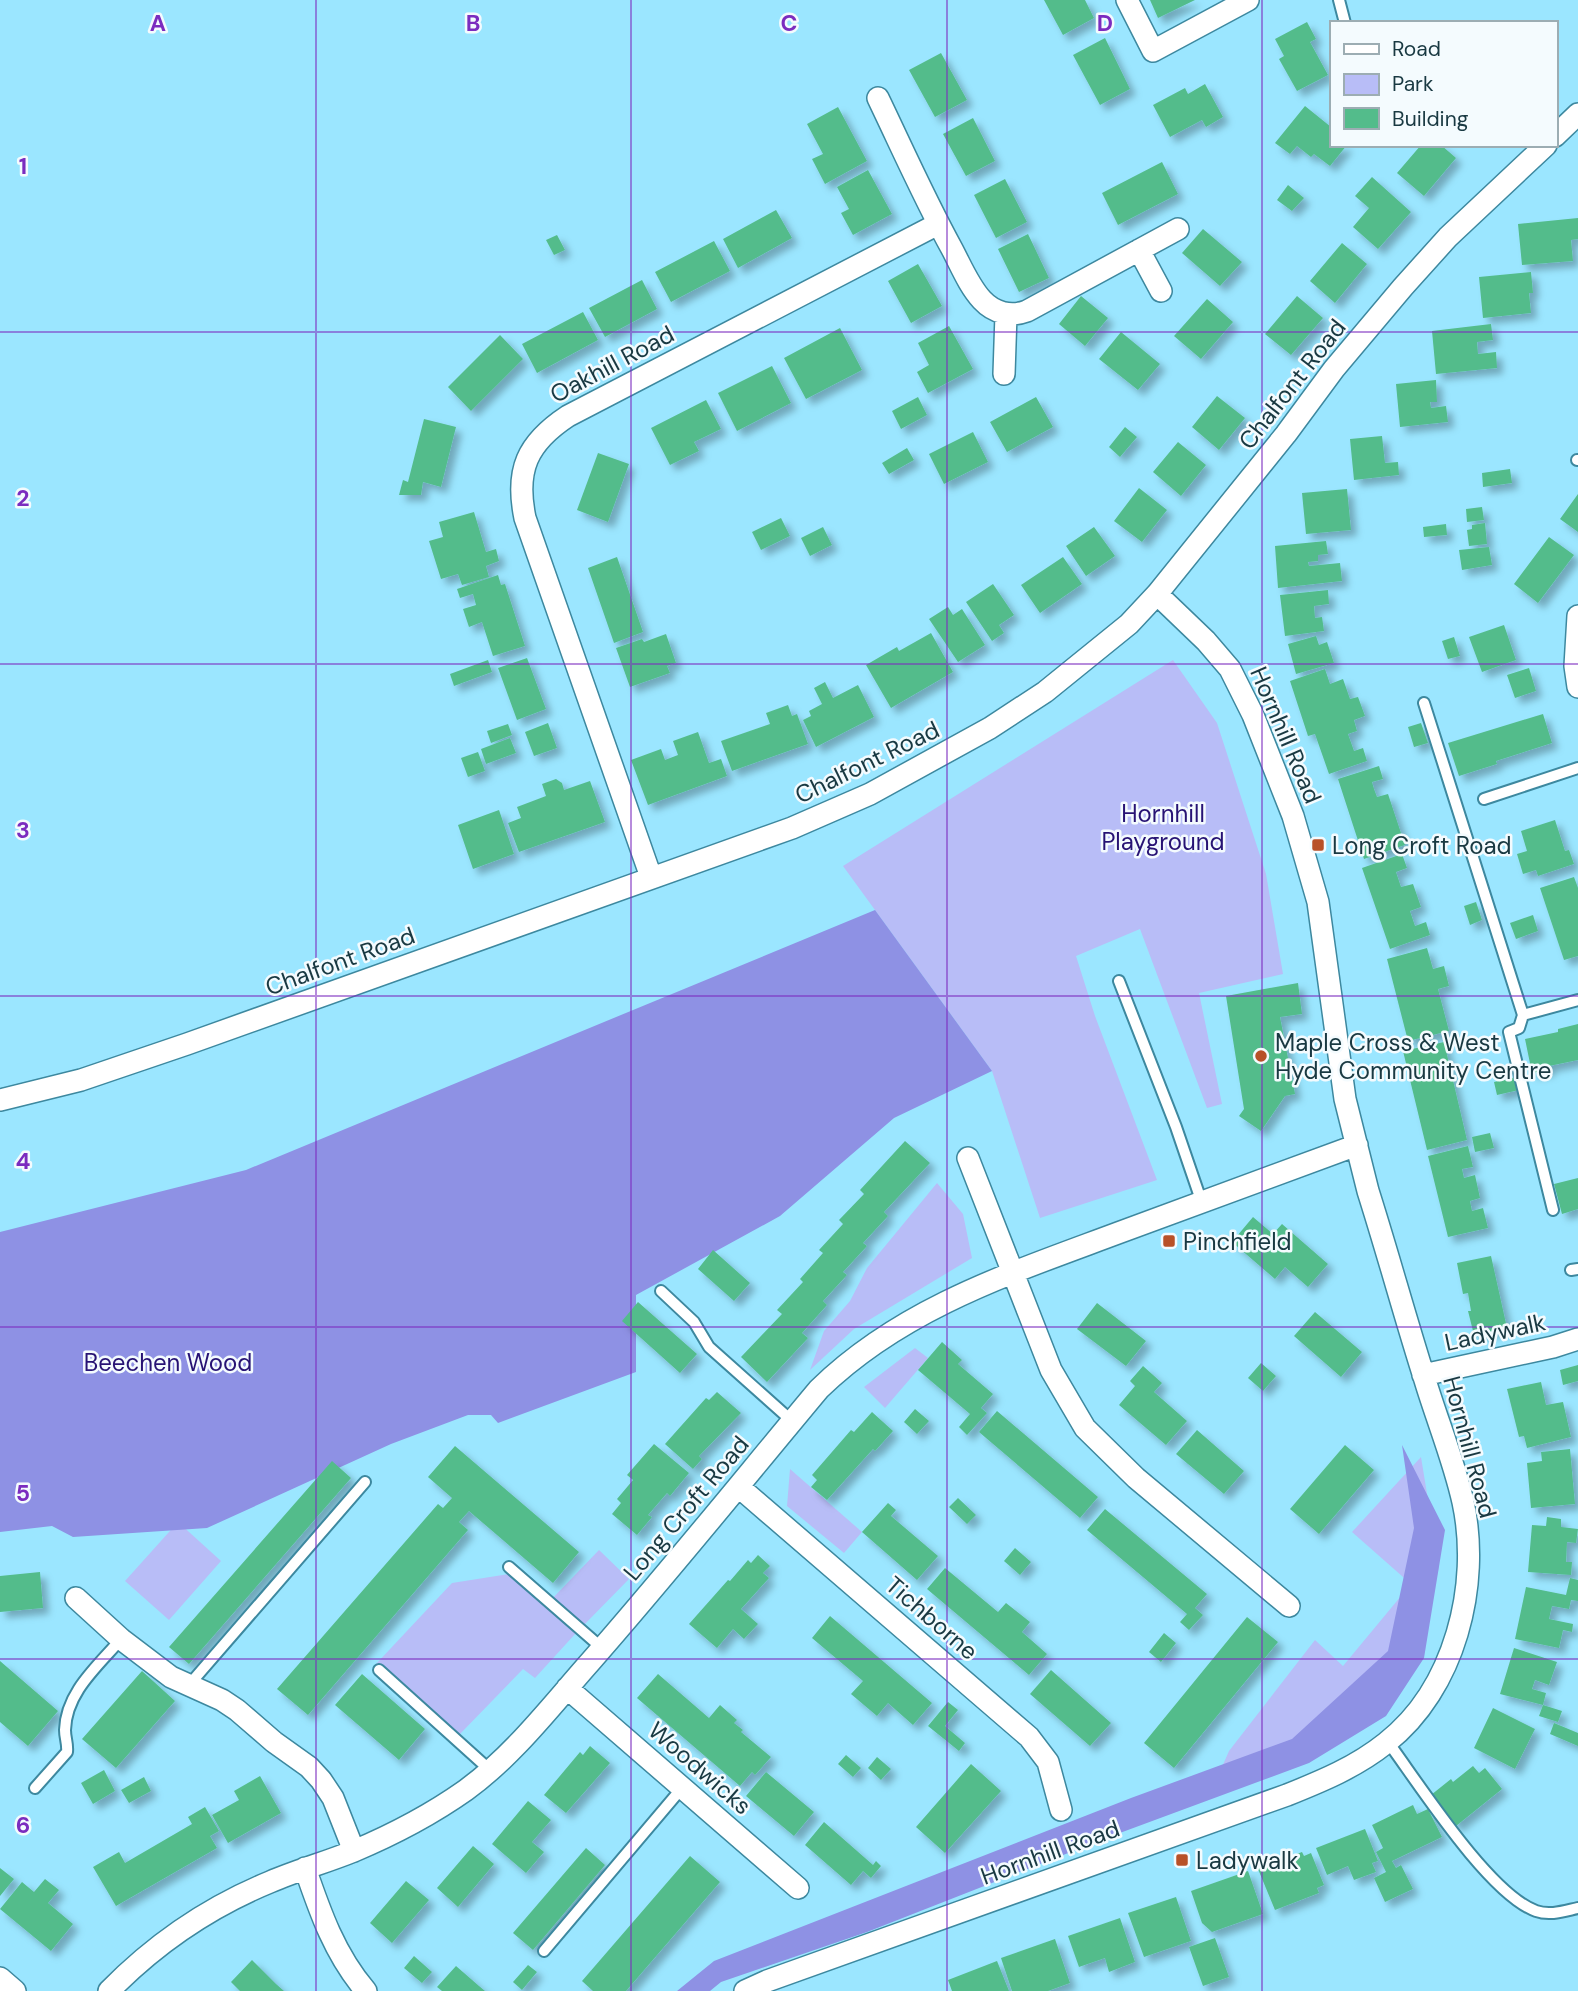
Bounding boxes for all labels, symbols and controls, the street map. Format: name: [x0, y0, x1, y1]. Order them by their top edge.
text: A: [150, 8, 166, 38]
text: B: [466, 8, 480, 38]
text: C: [781, 8, 797, 38]
text: D: [1097, 8, 1113, 38]
legend: [1330, 21, 1557, 147]
text: Road: [1392, 35, 1441, 63]
text: Park: [1392, 70, 1434, 98]
text: Building: [1392, 105, 1469, 133]
text: 1: [19, 151, 27, 181]
street label: Chalfont Road: [1232, 313, 1352, 455]
street label: Oakhill Road: [545, 318, 679, 410]
text: 2: [16, 483, 30, 513]
street label: Hornhill Road: [1243, 662, 1329, 808]
street label: Chalfont Road: [790, 714, 944, 810]
park label: Hornhill Playground: [1101, 798, 1225, 857]
text: 3: [16, 815, 30, 845]
place label: Long Croft Road: [1332, 830, 1512, 861]
marker: Long Croft Road: [1310, 837, 1326, 853]
street label: Chalfont Road: [261, 920, 419, 1002]
place label: Maple Cross & West Hyde Community Centre: [1275, 1027, 1551, 1086]
marker: Maple Cross & West Hyde Community Centre: [1253, 1048, 1269, 1064]
text: 4: [16, 1146, 31, 1176]
place label: Pinchfield: [1183, 1226, 1292, 1257]
marker: Pinchfield: [1161, 1233, 1177, 1249]
street label: Ladywalk: [1442, 1306, 1548, 1358]
park label: Beechen Wood: [84, 1347, 252, 1378]
street label: Hornhill Road: [1436, 1373, 1504, 1521]
street label: Long Croft Road: [616, 1429, 756, 1587]
text: 5: [16, 1478, 30, 1508]
street label: Tichborne: [879, 1569, 985, 1667]
street label: Woodwicks: [642, 1715, 758, 1821]
text: 6: [16, 1810, 30, 1840]
street label: Hornhill Road: [976, 1813, 1124, 1891]
place label: Ladywalk: [1196, 1845, 1298, 1876]
marker: Ladywalk: [1174, 1852, 1190, 1868]

